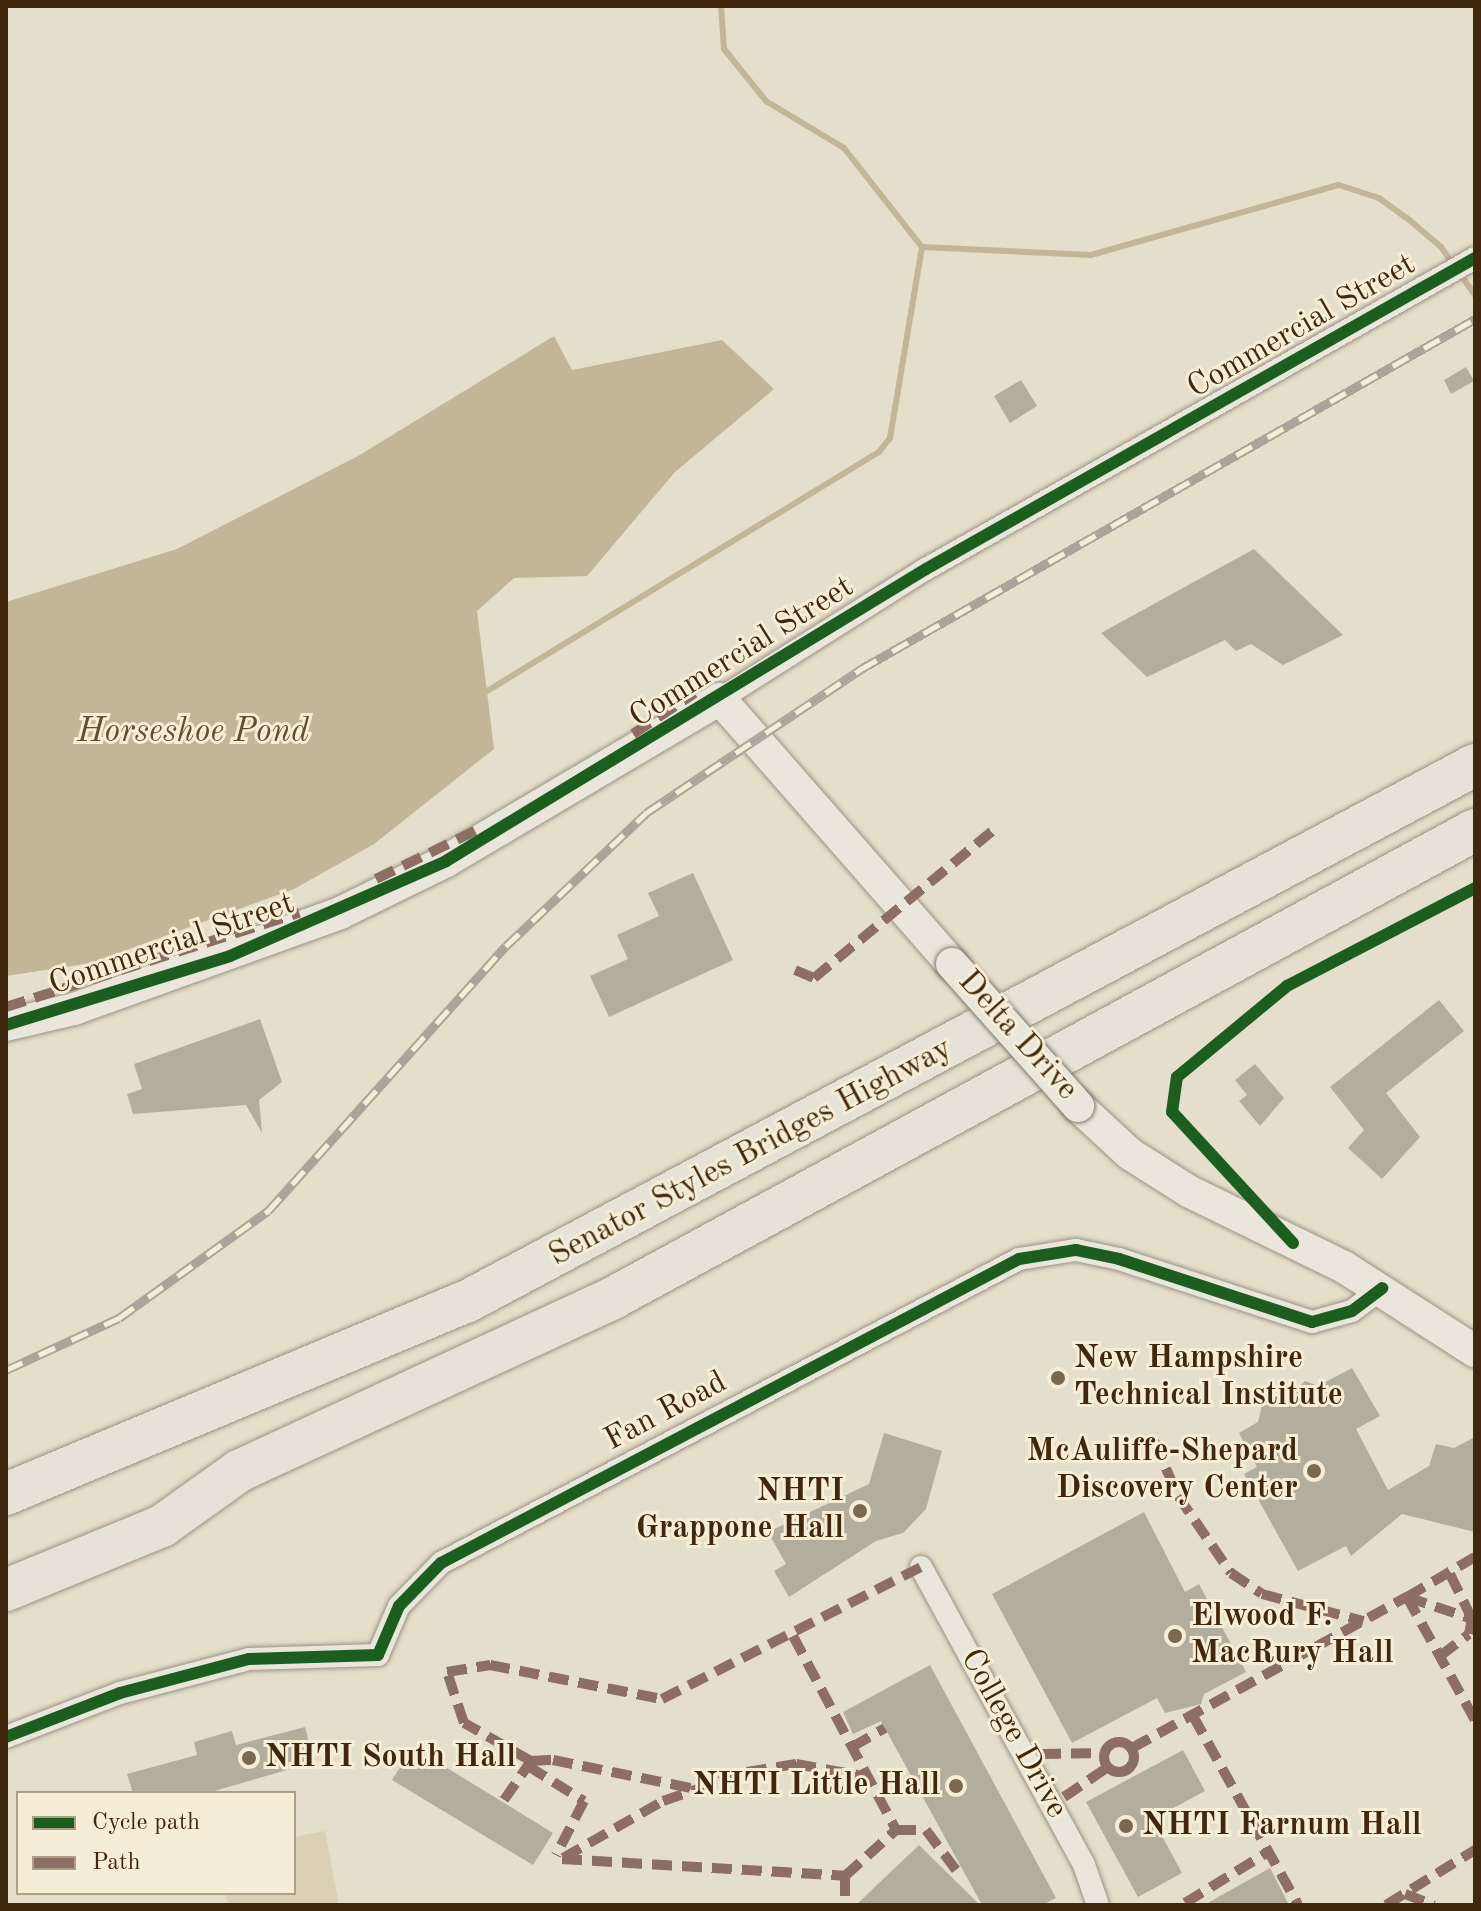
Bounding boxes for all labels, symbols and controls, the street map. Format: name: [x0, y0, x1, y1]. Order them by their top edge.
street label: Commercial Street: [1181, 246, 1423, 408]
street label: Commercial Street: [623, 569, 861, 737]
water label: Horseshoe Pond: [77, 713, 309, 753]
street label: Commercial Street: [44, 885, 300, 1005]
street label: Delta Drive: [949, 963, 1085, 1109]
street label: Senator Styles Bridges Highway: [543, 1030, 959, 1276]
place label: New Hampshire Technical Institute: [1074, 1341, 1343, 1416]
street label: Fan Road: [598, 1364, 734, 1460]
marker: New Hampshire Technical Institute: [1049, 1369, 1067, 1387]
place label: McAuliffe-Shepard Discovery Center: [1027, 1434, 1298, 1509]
marker: McAuliffe-Shepard Discovery Center: [1305, 1462, 1323, 1480]
place label: NHTI Grappone Hall: [636, 1474, 844, 1549]
marker: NHTI Grappone Hall: [851, 1502, 869, 1520]
place label: Elwood F. MacRury Hall: [1191, 1599, 1394, 1674]
marker: Elwood F. MacRury Hall: [1166, 1627, 1184, 1645]
street label: College Drive: [951, 1643, 1075, 1825]
place label: NHTI South Hall: [265, 1739, 516, 1777]
marker: NHTI South Hall: [240, 1749, 258, 1767]
place label: NHTI Little Hall: [693, 1767, 940, 1805]
marker: NHTI Little Hall: [947, 1777, 965, 1795]
legend: [16, 1791, 296, 1895]
place label: NHTI Farnum Hall: [1142, 1807, 1422, 1845]
text: Cycle path: [92, 1811, 200, 1835]
marker: NHTI Farnum Hall: [1117, 1817, 1135, 1835]
text: Path: [92, 1851, 141, 1875]

